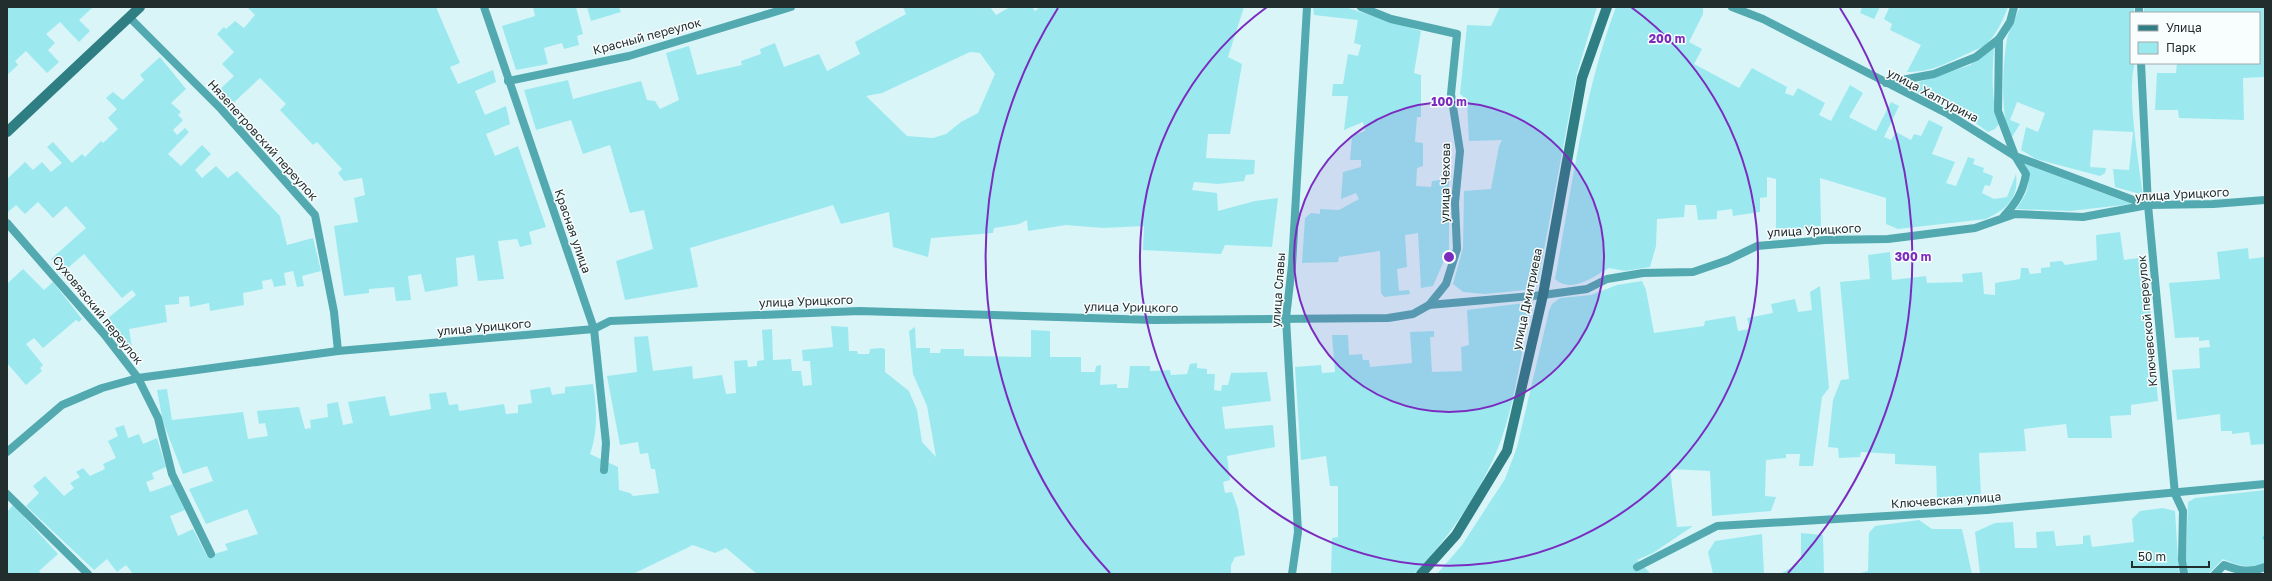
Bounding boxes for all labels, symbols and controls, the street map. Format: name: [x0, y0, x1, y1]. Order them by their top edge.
legend: [2130, 12, 2260, 64]
street label: Красный переулок: [591, 14, 703, 58]
text: Улица: [2166, 20, 2202, 35]
text: 200 m: [1649, 31, 1685, 46]
text: Парк: [2166, 40, 2196, 55]
street label: улица Халтурина: [1885, 65, 1981, 125]
street label: Нязепетровский переулок: [205, 76, 321, 204]
text: 100 m: [1431, 94, 1467, 109]
street label: улица Чехова: [1437, 143, 1453, 223]
street label: улица Урицкого: [2135, 184, 2229, 204]
street label: Красная улица: [552, 187, 594, 275]
street label: улица Урицкого: [1767, 220, 1861, 240]
street label: улица Дмитриева: [1509, 247, 1545, 351]
text: 300 m: [1895, 249, 1931, 264]
centre of rings: [1442, 250, 1456, 264]
street label: улица Славы: [1268, 252, 1288, 328]
street label: Суховязский переулок: [50, 253, 147, 367]
street label: Ключевской переулок: [2134, 255, 2160, 387]
street label: улица Урицкого: [759, 292, 853, 310]
street label: улица Урицкого: [1084, 299, 1178, 315]
street label: улица Урицкого: [436, 315, 532, 339]
street label: Ключевская улица: [1890, 489, 2002, 511]
scale bar: [2132, 543, 2209, 569]
text: 50 m: [2138, 549, 2166, 564]

